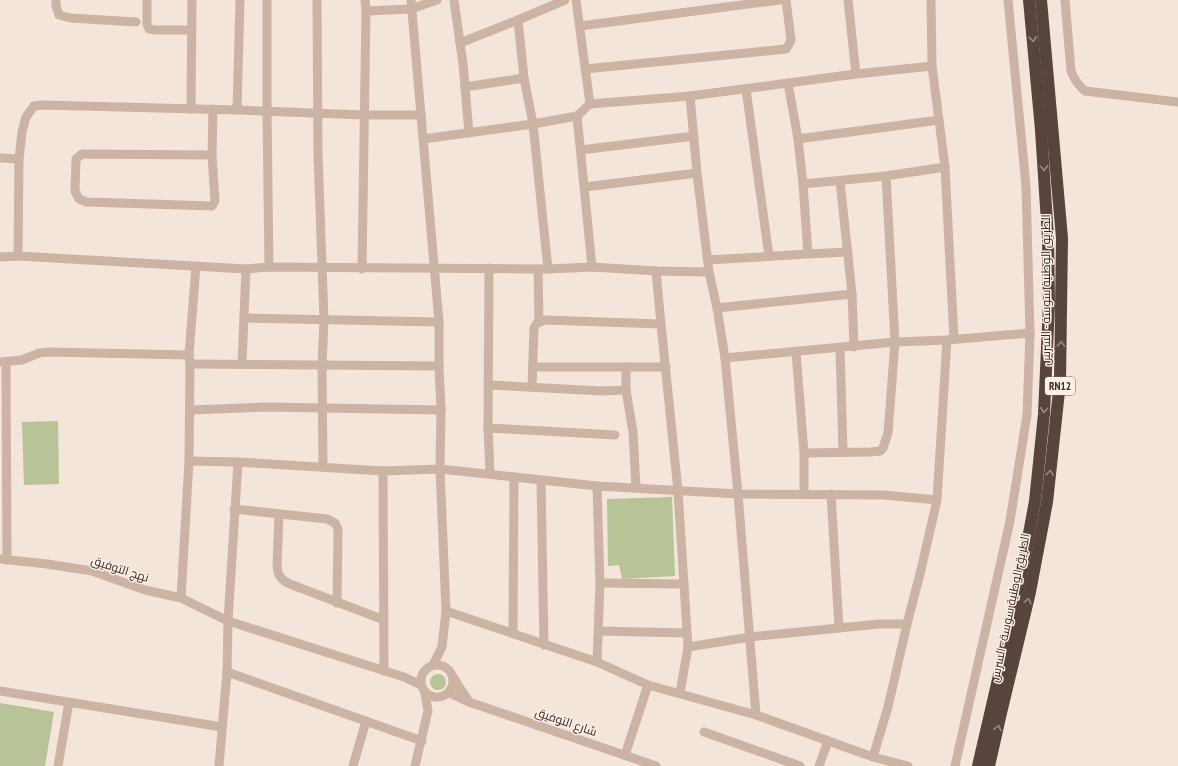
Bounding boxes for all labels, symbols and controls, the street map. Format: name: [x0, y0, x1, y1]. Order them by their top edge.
one-way arrow: [1028, 36, 1037, 42]
one-way arrow: [1040, 165, 1049, 171]
street label: الطريق الوطنية سوسة - السرس: [1038, 214, 1053, 366]
one-way arrow: [1057, 341, 1066, 347]
road number: RN12: [1045, 377, 1075, 395]
one-way arrow: [1040, 407, 1049, 413]
one-way arrow: [1045, 470, 1054, 476]
street label: الطريق الوطنية سوسة - السرس: [986, 532, 1033, 684]
street label: نهج التوفيق: [89, 552, 151, 586]
one-way arrow: [1023, 598, 1031, 605]
street label: شارع التوفيق: [533, 704, 599, 740]
one-way arrow: [993, 725, 1001, 731]

